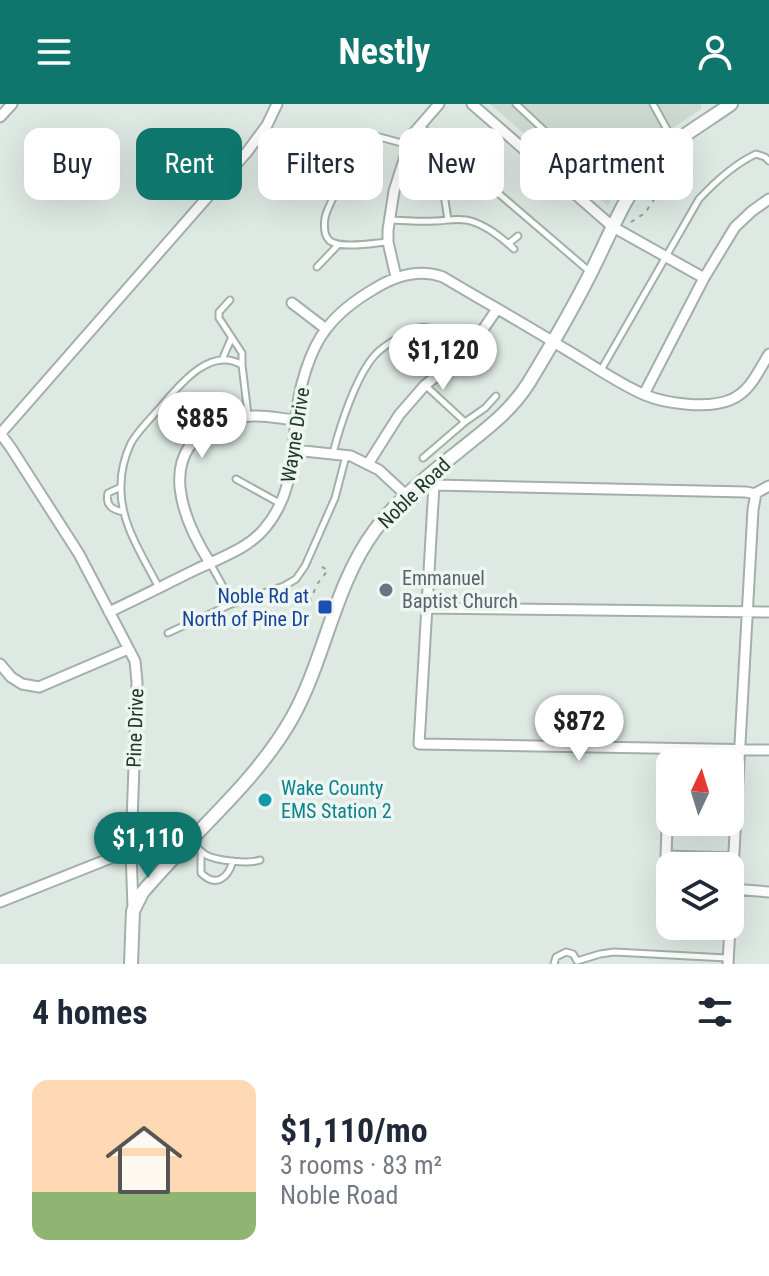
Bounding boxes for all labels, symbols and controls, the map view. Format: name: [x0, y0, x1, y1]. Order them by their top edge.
icon: menu: [32, 30, 76, 74]
icon: person: [693, 30, 737, 74]
text: Nestly: [339, 31, 430, 73]
chip: Buy: [24, 128, 120, 200]
chip: Rent: [136, 128, 242, 200]
chip: Filters: [258, 128, 383, 200]
chip: New: [399, 128, 504, 200]
chip: Apartment: [520, 128, 693, 200]
pin: $1,120: [378, 324, 508, 392]
text: $1,120: [407, 335, 479, 365]
street label: Wayne Drive: [276, 386, 314, 484]
pin: $885: [155, 392, 249, 460]
text: $885: [176, 403, 228, 433]
street label: Noble Road: [373, 453, 455, 533]
place label: Emmanuel Baptist Church: [402, 566, 518, 613]
marker: Emmanuel Baptist Church: [377, 581, 395, 599]
place label: Noble Rd at North of Pine Dr: [182, 584, 309, 631]
marker: Noble Rd at North of Pine Dr: [316, 598, 334, 616]
street label: Pine Drive: [122, 688, 148, 768]
pin: $872: [532, 695, 626, 763]
text: $872: [553, 706, 605, 736]
north arrow: [656, 748, 744, 836]
map controls: [656, 748, 744, 940]
place label: Wake County EMS Station 2: [281, 776, 392, 823]
marker: Wake County EMS Station 2: [256, 791, 274, 809]
pin: $1,110: [83, 812, 213, 880]
text: $1,110: [112, 823, 184, 853]
button: layers: [656, 852, 744, 940]
icon: filters: [693, 990, 737, 1034]
text: 4 homes: [32, 992, 148, 1032]
text: $1,110/mo: [280, 1110, 428, 1150]
icon: home: [96, 1112, 192, 1208]
text: 3 rooms · 83 m²: [280, 1150, 442, 1180]
text: Noble Road: [280, 1180, 398, 1210]

